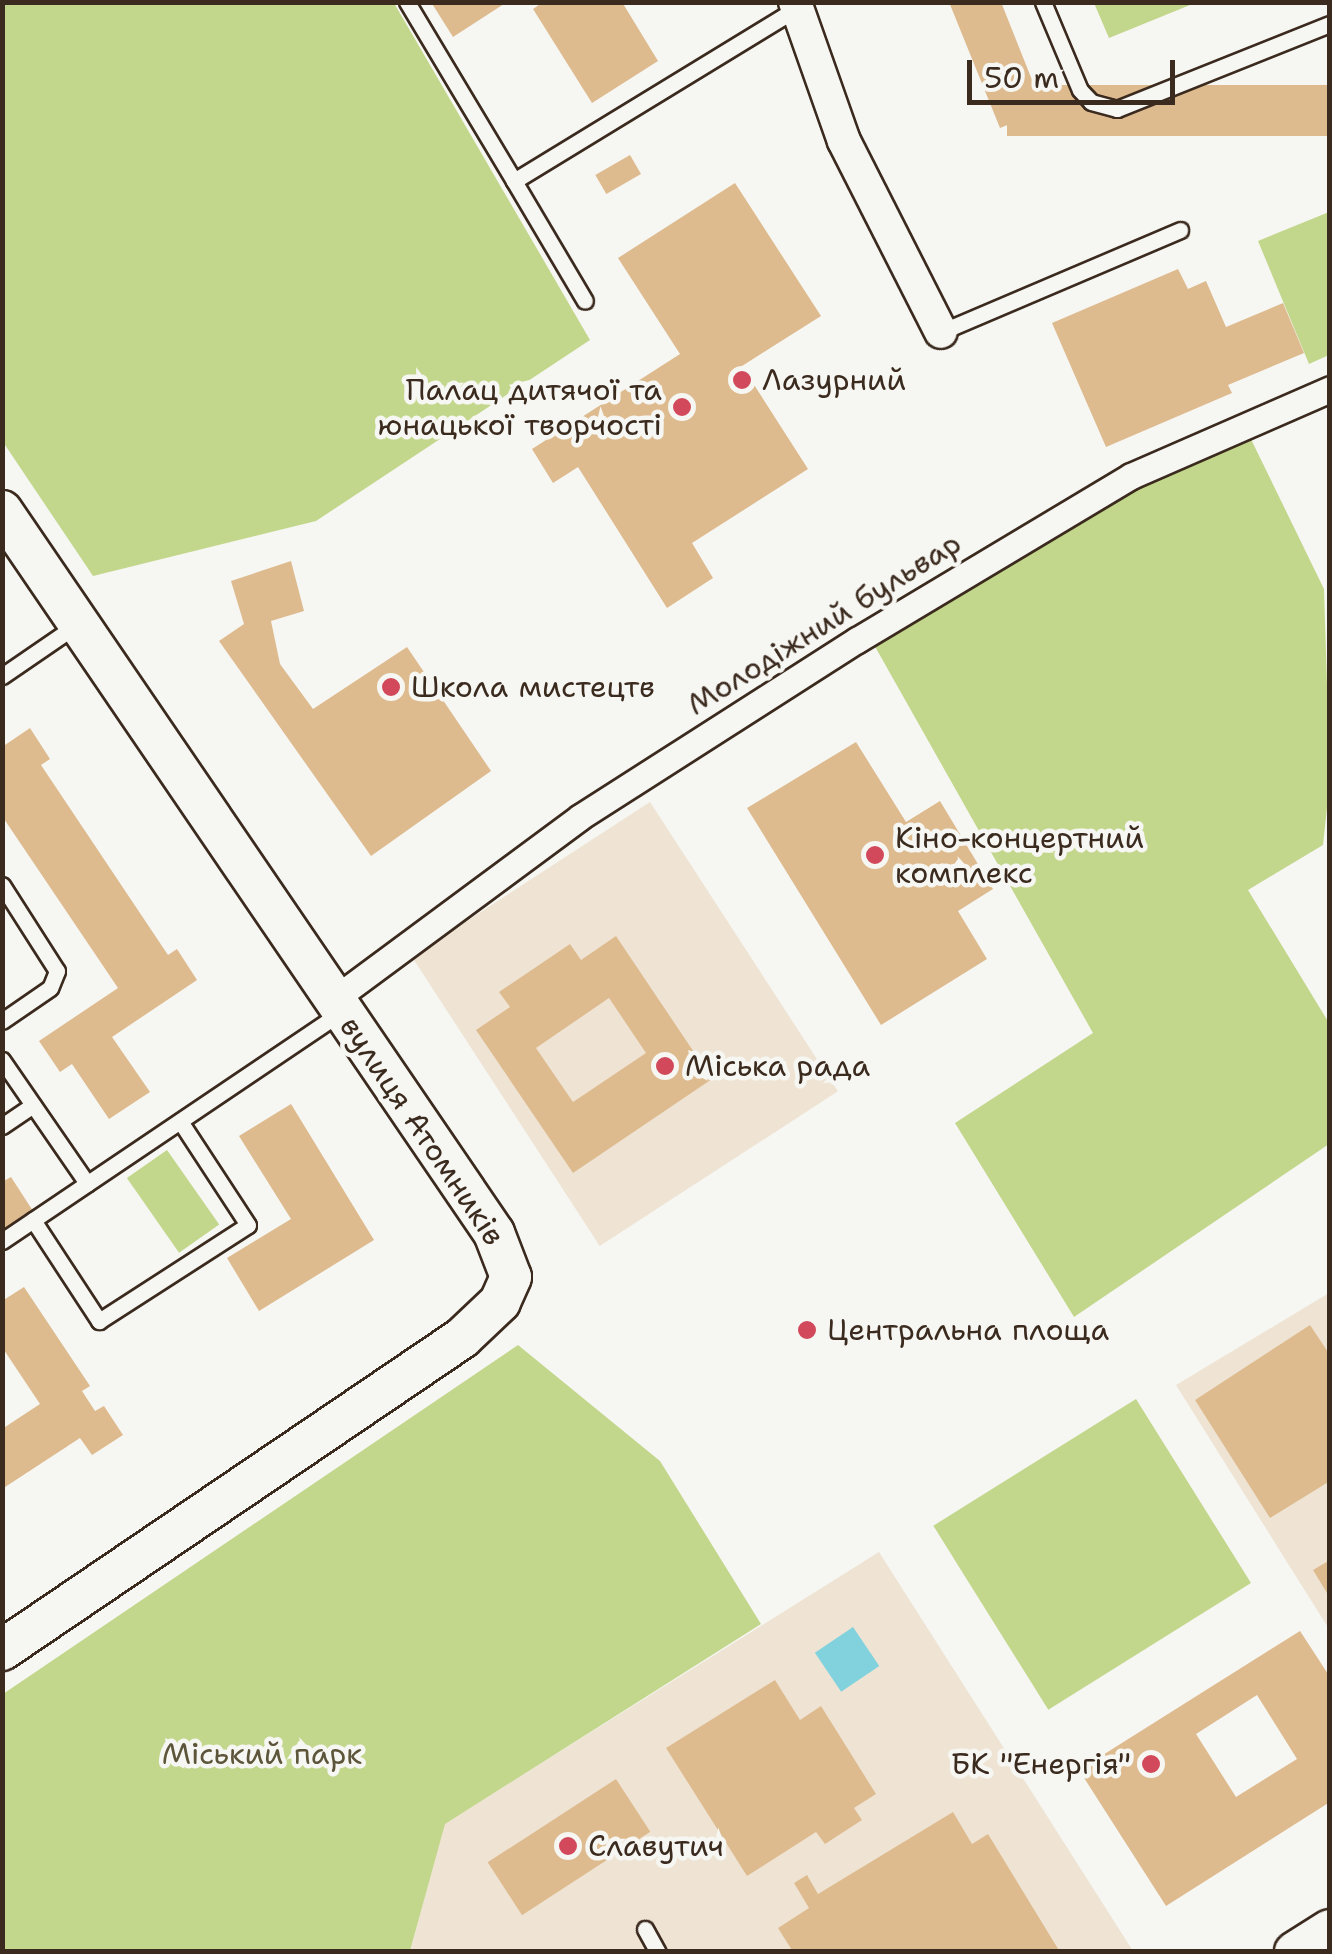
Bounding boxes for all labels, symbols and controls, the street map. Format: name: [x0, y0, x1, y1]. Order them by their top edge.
scale bar: [972, 40, 1180, 102]
text: 50 m: [984, 57, 1059, 98]
place label: Лазурний: [762, 362, 906, 398]
marker: Лазурний: [731, 369, 753, 391]
place label: Палац дитячої та юнацької творчості: [377, 372, 662, 442]
marker: Палац дитячої та юнацької творчості: [671, 396, 693, 418]
street label: Молодіжний бульвар: [681, 525, 967, 723]
place label: Школа мистецтв: [411, 669, 655, 705]
marker: Школа мистецтв: [380, 676, 402, 698]
place label: Кіно-концертний комплекс: [895, 820, 1144, 890]
marker: Кіно-концертний комплекс: [864, 844, 886, 866]
street label: вулиця Атомників: [332, 1010, 512, 1252]
place label: Міська рада: [685, 1048, 870, 1084]
marker: Міська рада: [654, 1055, 676, 1077]
place label: Центральна площа: [827, 1312, 1109, 1348]
marker: Центральна площа: [796, 1319, 818, 1341]
park label: Міський парк: [162, 1736, 362, 1772]
place label: БК "Енергія": [951, 1746, 1131, 1782]
marker: БК "Енергія": [1140, 1753, 1162, 1775]
place label: Славутич: [588, 1828, 724, 1864]
marker: Славутич: [557, 1835, 579, 1857]

